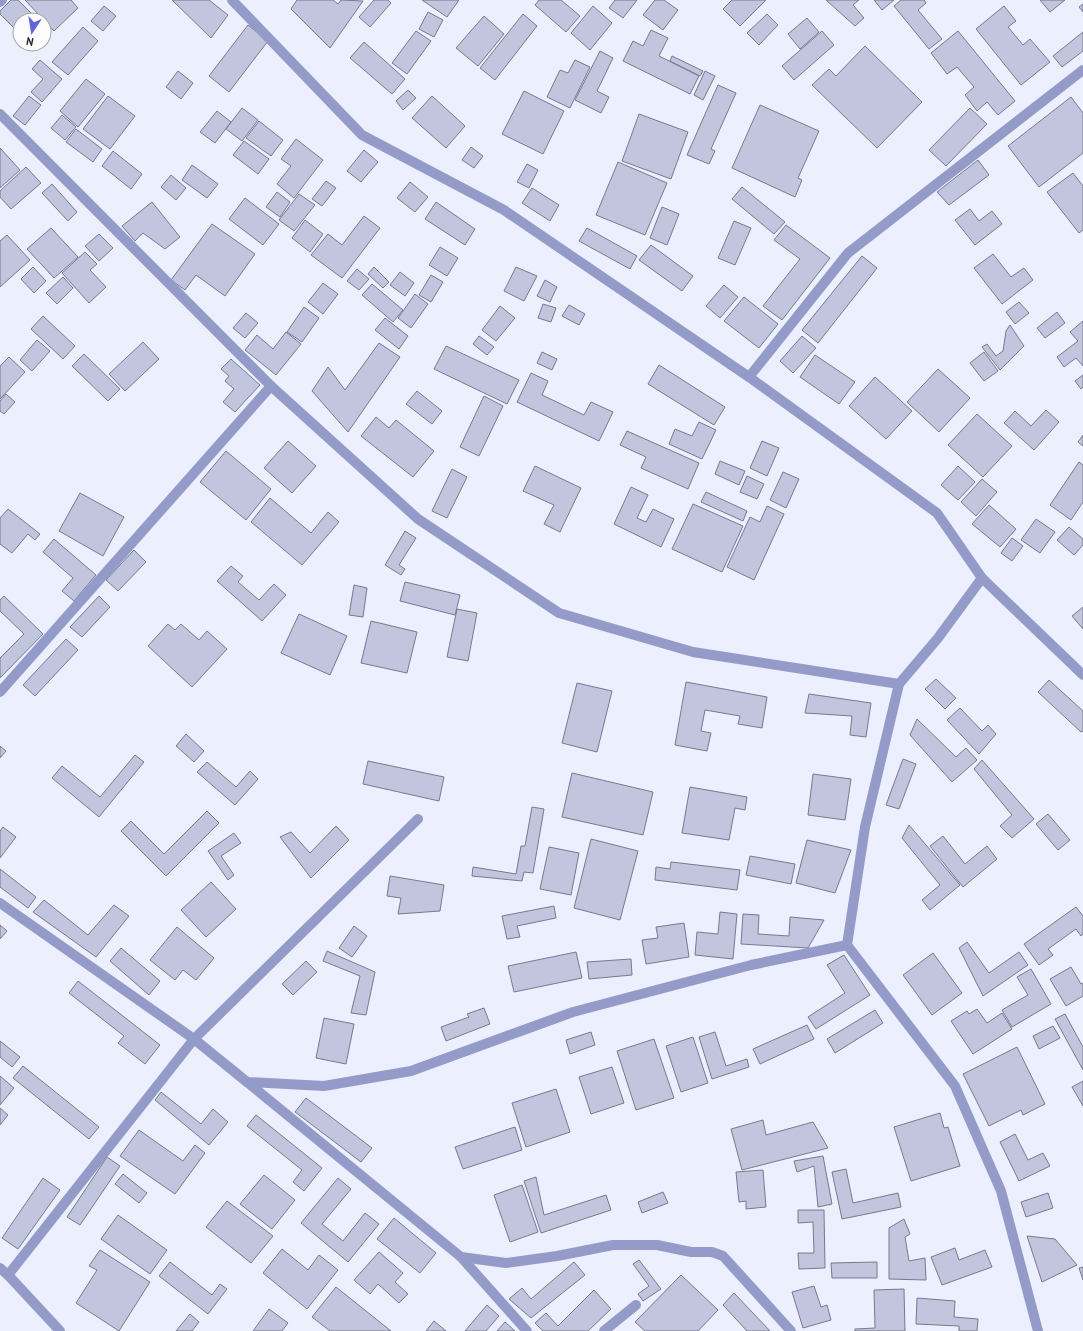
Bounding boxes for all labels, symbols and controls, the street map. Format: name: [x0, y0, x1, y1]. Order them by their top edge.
north arrow: [12, 12, 52, 52]
text: N: [25, 34, 35, 49]

